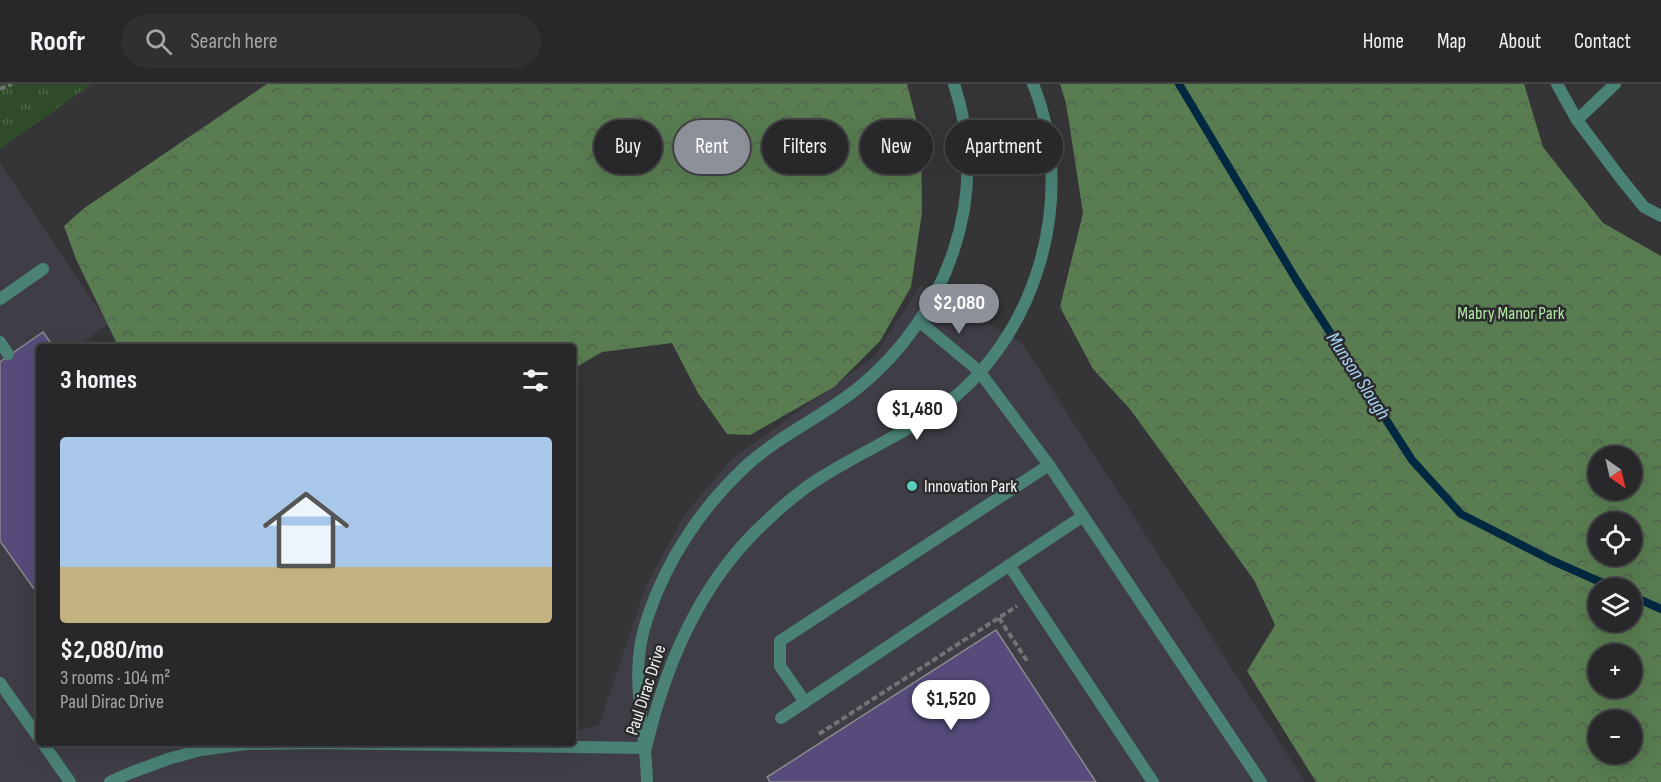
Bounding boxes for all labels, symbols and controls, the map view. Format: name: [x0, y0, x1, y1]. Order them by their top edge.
search box: [121, 14, 541, 68]
text: Roofr: [30, 25, 85, 58]
icon: search: [142, 25, 175, 58]
text: Search here: [190, 28, 278, 55]
text: Home: [1363, 29, 1404, 54]
text: Map: [1437, 29, 1466, 54]
text: About: [1499, 29, 1541, 54]
text: Contact: [1574, 29, 1631, 54]
chip: Buy: [594, 120, 662, 174]
chip: Rent: [674, 120, 750, 174]
chip: Filters: [762, 120, 848, 174]
chip: New: [860, 120, 933, 174]
chip: Apartment: [945, 120, 1063, 174]
pin: $2,080: [910, 284, 1008, 335]
text: $2,080: [933, 291, 985, 315]
park label: Mabry Manor Park: [1457, 303, 1565, 324]
water label: Munson Slough: [1321, 328, 1395, 424]
icon: filters: [519, 364, 552, 397]
text: 3 homes: [60, 365, 137, 396]
pin: $1,480: [868, 390, 966, 441]
text: $1,480: [891, 397, 943, 421]
north arrow: [1588, 446, 1642, 500]
map controls: [1588, 446, 1642, 764]
icon: home: [252, 476, 360, 584]
place label: Innovation Park: [924, 476, 1017, 497]
marker: Innovation Park: [905, 479, 919, 493]
button: locate: [1588, 512, 1642, 566]
button: layers: [1588, 578, 1642, 632]
text: $2,080/mo: [60, 635, 164, 666]
street label: Paul Dirac Drive: [622, 642, 670, 738]
button: +: [1588, 644, 1642, 698]
text: 3 rooms · 104 m²: [60, 666, 170, 690]
pin: $1,520: [902, 680, 1000, 731]
text: $1,520: [926, 687, 976, 711]
text: Paul Dirac Drive: [60, 690, 164, 714]
button: −: [1588, 710, 1642, 764]

